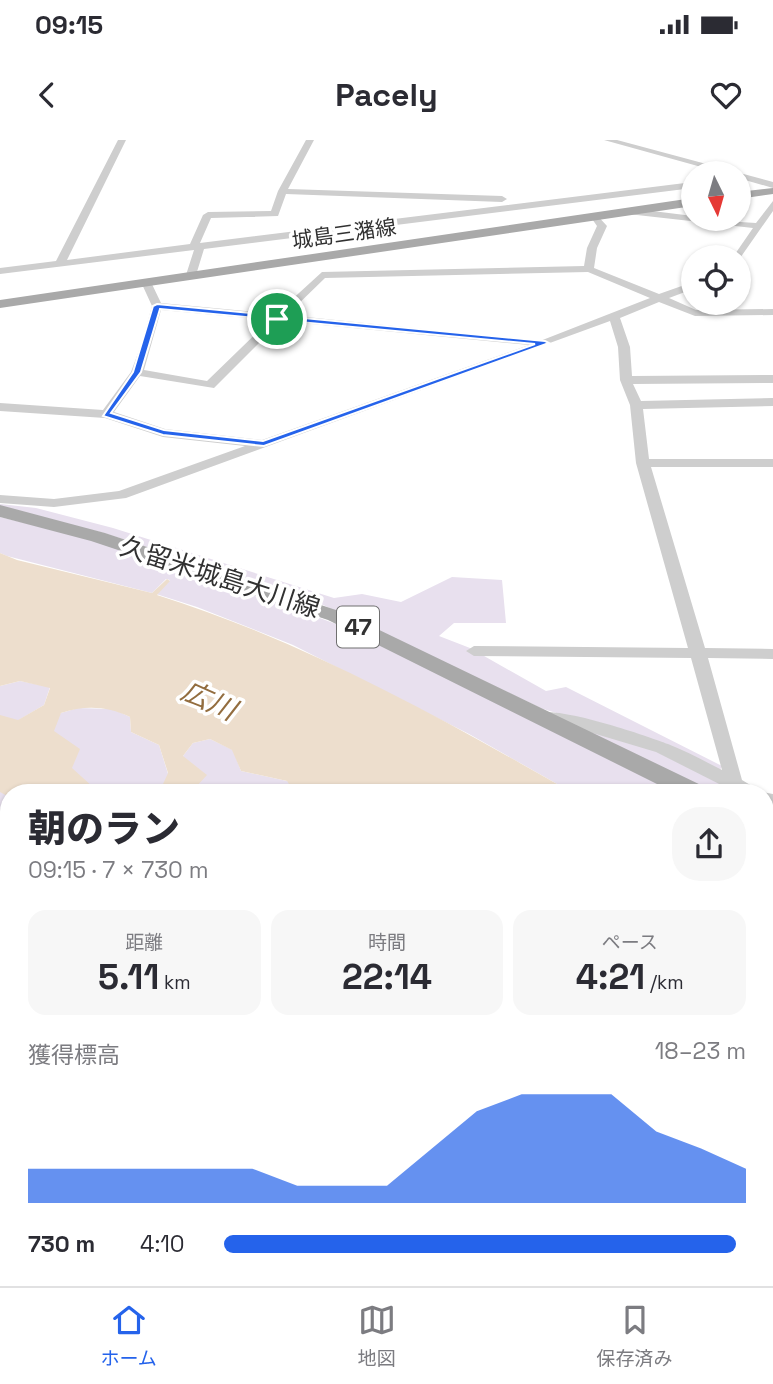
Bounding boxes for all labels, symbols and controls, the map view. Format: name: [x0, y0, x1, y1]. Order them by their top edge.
text: 09:15: [35, 8, 103, 42]
text: Pacely: [335, 75, 438, 115]
icon: back: [28, 76, 66, 114]
icon: heart: [707, 76, 745, 114]
north arrow: [681, 161, 751, 231]
map controls: [681, 161, 751, 315]
street label: 城島三潴線: [290, 213, 398, 254]
button: locate: [681, 245, 751, 315]
pin: [247, 289, 307, 349]
icon: arrive: [258, 300, 296, 338]
street label: 久留米城島大川線: [116, 529, 324, 625]
road number: 47: [337, 606, 379, 648]
water label: 広川: [176, 672, 245, 729]
text: 朝のラン: [28, 805, 180, 853]
button: share: [672, 807, 746, 881]
text: 09:15 · 7 × 730 m: [28, 855, 209, 885]
text: 距離: [125, 930, 163, 955]
text: 時間: [368, 930, 406, 955]
text: ペース: [602, 930, 658, 955]
text: 5.11: [98, 955, 159, 999]
text: 22:14: [342, 955, 432, 999]
text: 4:21: [576, 955, 645, 999]
text: km: [159, 970, 191, 995]
text: /km: [645, 970, 684, 995]
text: 18–23 m: [655, 1036, 746, 1066]
text: 獲得標高: [28, 1040, 120, 1070]
text: 730 m: [28, 1229, 95, 1259]
text: 4:10: [140, 1229, 185, 1259]
tab: ホーム: [100, 1301, 157, 1371]
tab: 地図: [358, 1301, 396, 1371]
tab: 保存済み: [597, 1301, 673, 1371]

